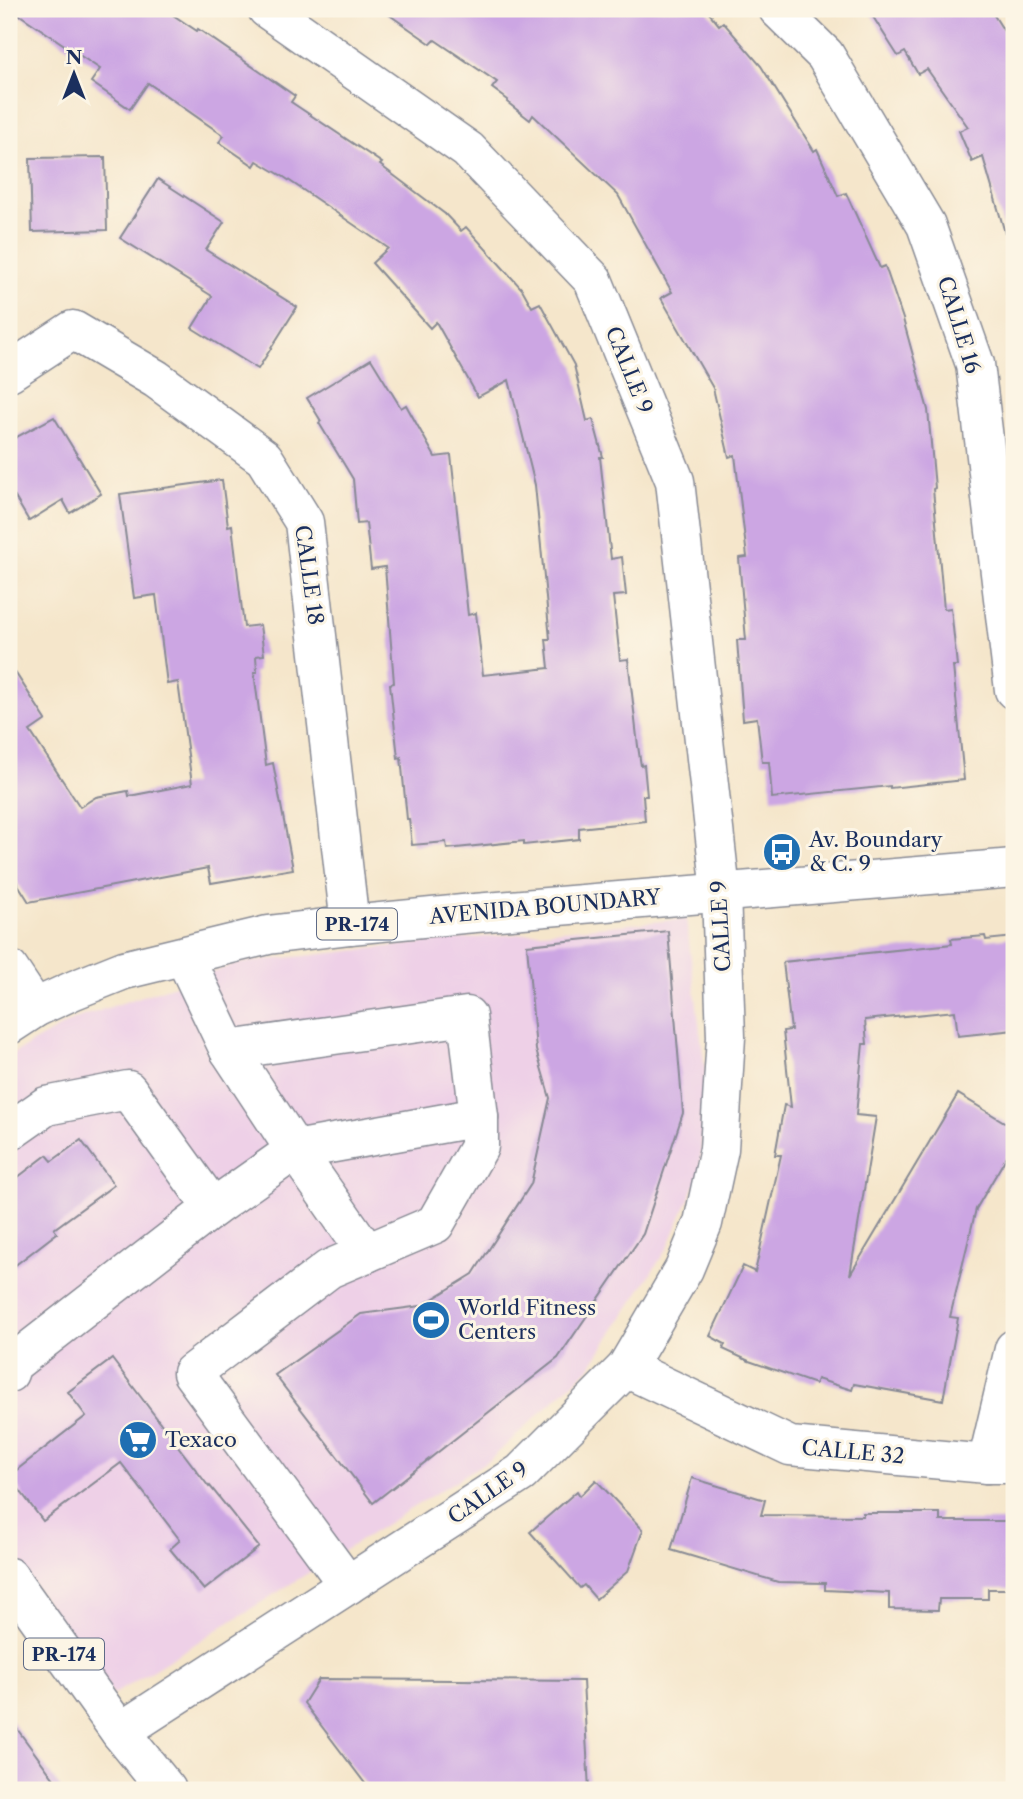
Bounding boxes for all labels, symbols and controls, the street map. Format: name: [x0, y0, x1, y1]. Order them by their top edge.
north arrow: [38, 38, 108, 108]
text: N: [66, 46, 82, 69]
street label: CALLE 16: [933, 273, 986, 377]
street label: CALLE 9: [601, 323, 658, 417]
street label: CALLE 18: [290, 523, 329, 626]
place label: Av. Boundary & C. 9: [808, 827, 943, 876]
bus stop icon: Av. Boundary & C. 9: [761, 831, 803, 873]
street label: CALLE 9: [706, 880, 735, 972]
street label: AVENIDA BOUNDARY: [427, 884, 663, 929]
road number: PR-174: [317, 908, 397, 940]
place label: World Fitness Centers: [457, 1295, 596, 1344]
sports icon: World Fitness Centers: [410, 1299, 452, 1341]
supermarket icon: Texaco: [117, 1419, 159, 1461]
place label: Texaco: [165, 1427, 237, 1452]
street label: CALLE 32: [801, 1435, 905, 1468]
street label: CALLE 9: [443, 1456, 532, 1529]
road number: PR-174: [24, 1638, 104, 1670]

